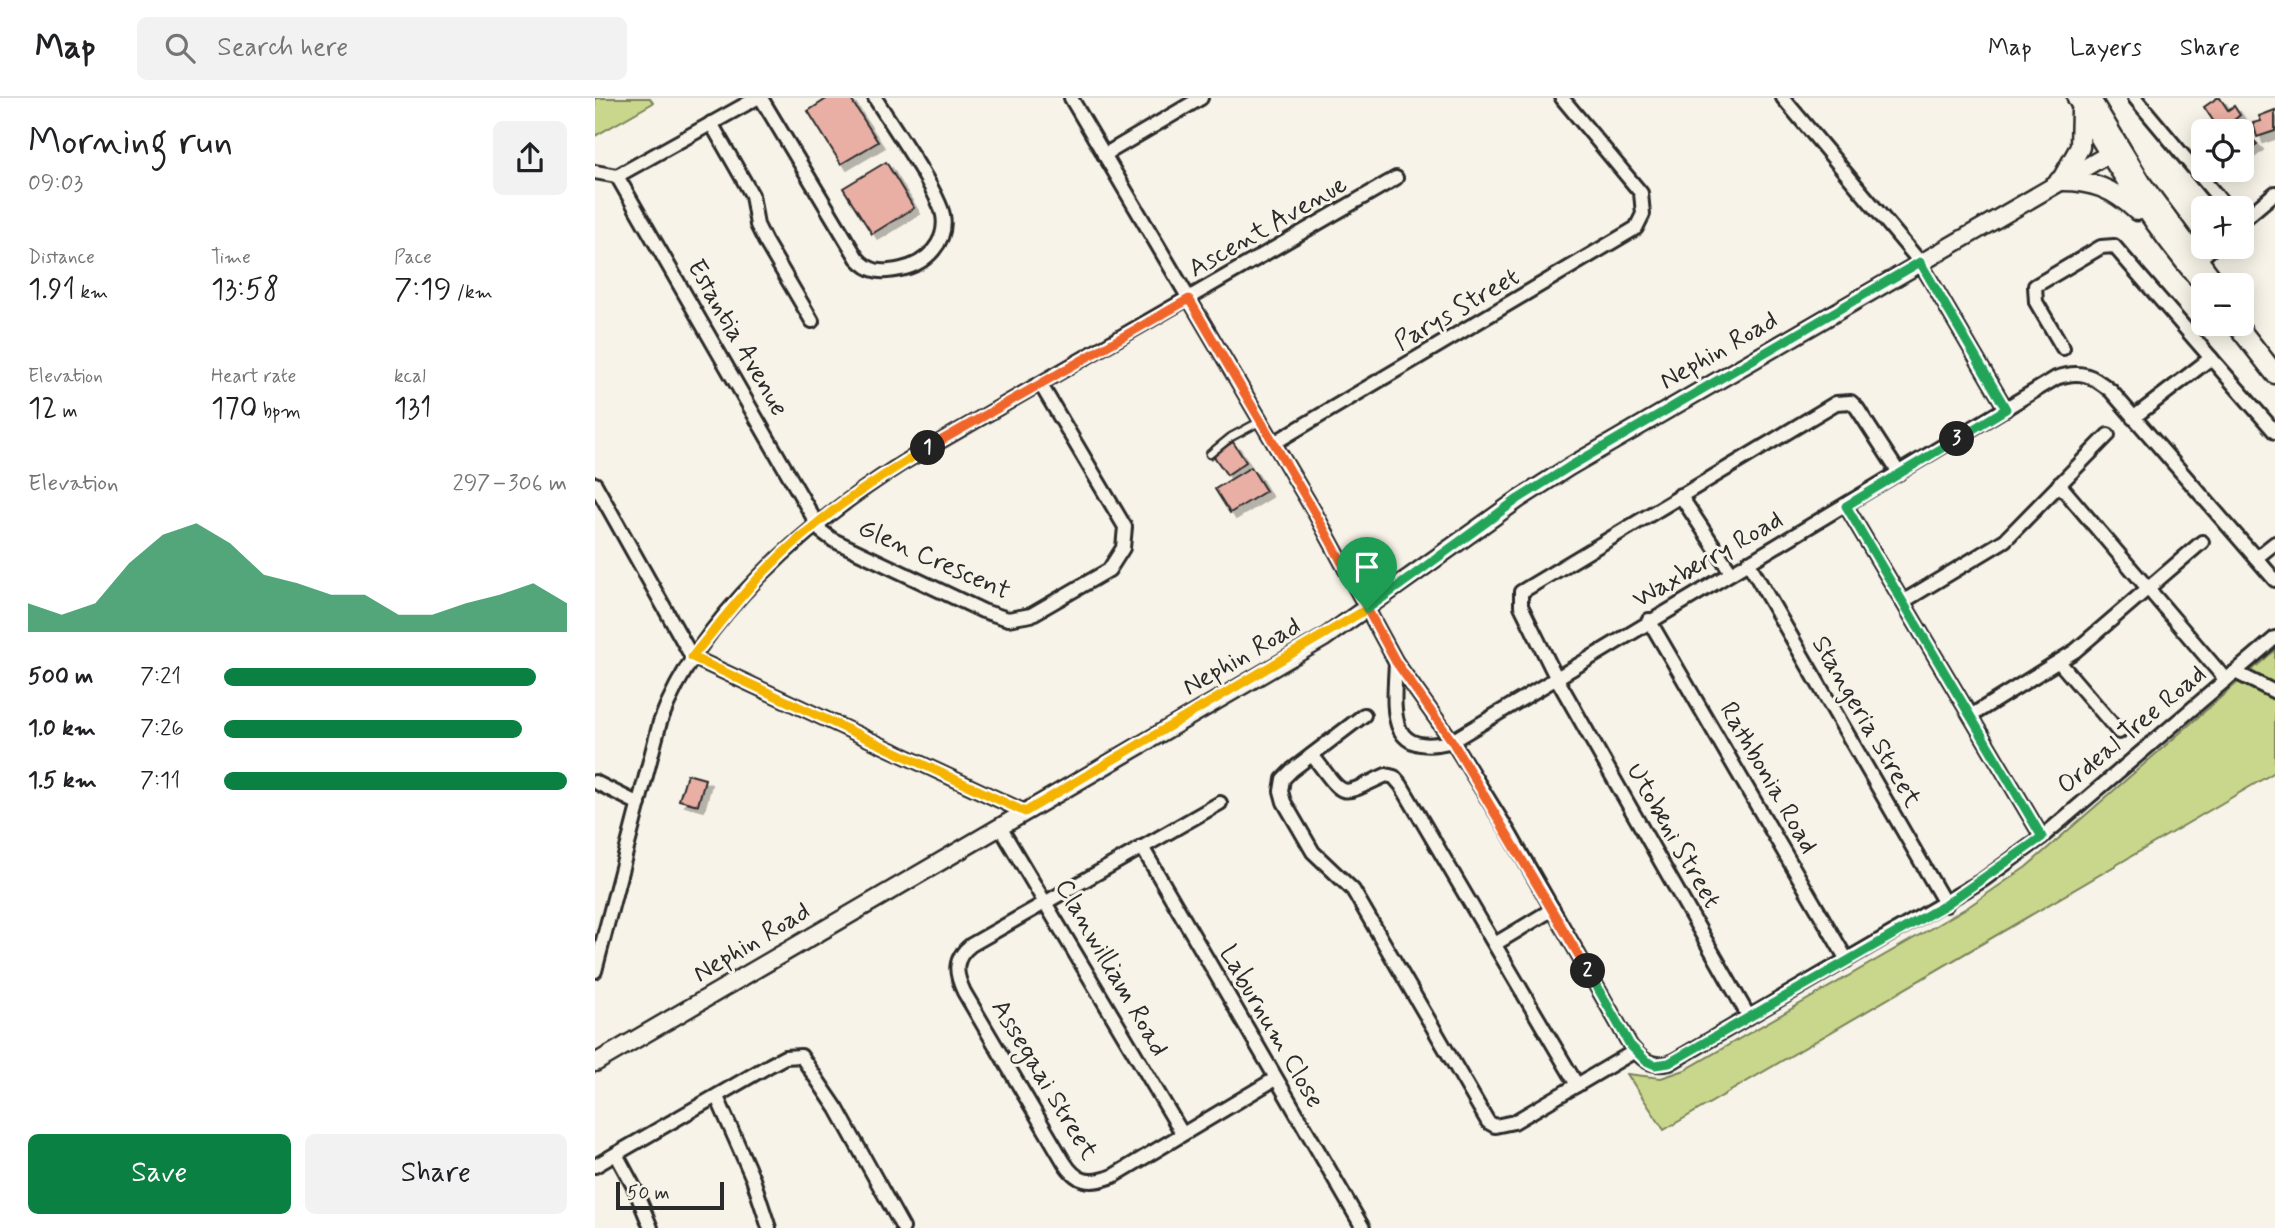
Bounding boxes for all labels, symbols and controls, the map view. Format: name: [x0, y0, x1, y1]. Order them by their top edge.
search box: [137, 17, 627, 80]
text: Map: [35, 26, 95, 70]
icon: search: [161, 29, 199, 67]
text: Search here: [217, 31, 348, 65]
text: Map: [1988, 33, 2032, 64]
text: Layers: [2070, 33, 2142, 64]
text: Share: [2180, 33, 2240, 64]
text: Morning run: [28, 118, 233, 167]
map controls: [2191, 119, 2254, 336]
button: locate: [2191, 119, 2254, 182]
button: share: [493, 121, 567, 195]
street label: Ascent Avenue: [1182, 168, 1354, 286]
text: 09:03: [28, 169, 83, 199]
button: +: [2191, 196, 2254, 259]
text: Distance: [28, 245, 95, 270]
text: Time: [211, 245, 251, 270]
text: Pace: [394, 245, 432, 270]
street label: Estantia Avenue: [678, 253, 796, 423]
street label: Parys Street: [1388, 260, 1526, 360]
text: 1.91: [28, 270, 75, 309]
text: 13:58: [211, 270, 280, 309]
text: 7:19: [394, 270, 452, 309]
button: −: [2191, 273, 2254, 336]
text: km: [75, 280, 108, 305]
text: /km: [452, 280, 493, 305]
street label: Nephin Road: [1654, 304, 1784, 398]
text: Elevation: [28, 364, 103, 389]
text: Heart rate: [211, 364, 296, 389]
text: kcal: [394, 364, 426, 389]
text: 12: [28, 389, 57, 428]
text: 170: [211, 389, 258, 428]
text: 131: [394, 389, 432, 428]
text: m: [57, 399, 78, 424]
text: bpm: [258, 399, 301, 424]
pin: 3: [1939, 422, 1975, 456]
text: 3: [1952, 426, 1961, 451]
pin: 1: [911, 430, 945, 466]
text: 1: [923, 435, 932, 460]
text: Elevation: [28, 469, 119, 499]
text: 297–306 m: [453, 469, 567, 499]
street label: Waxberry Road: [1627, 503, 1789, 617]
street label: Glen Crescent: [852, 511, 1016, 609]
pin: [1337, 537, 1397, 609]
icon: arrive: [1348, 548, 1386, 586]
street label: Nephin Road: [1177, 610, 1307, 704]
street label: Stangeria Street: [1803, 630, 1929, 814]
street label: Ordeal Tree Road: [2050, 658, 2214, 802]
text: 500 m: [28, 662, 93, 692]
text: 7:21: [140, 662, 181, 692]
street label: Rathbonia Road: [1711, 696, 1825, 860]
text: 1.0 km: [28, 714, 96, 744]
text: 7:26: [140, 714, 184, 744]
street label: Utobeni Street: [1618, 757, 1728, 915]
text: 1.5 km: [28, 766, 97, 796]
text: 7:11: [140, 766, 180, 796]
street label: Clanwilliam Road: [1046, 873, 1176, 1063]
street label: Nephin Road: [687, 895, 817, 991]
street label: Laburnum Close: [1211, 939, 1331, 1115]
pin: 2: [1571, 954, 1605, 988]
text: 2: [1583, 958, 1592, 983]
street label: Assegaai Street: [981, 993, 1105, 1168]
button: Save: [28, 1134, 291, 1214]
button: Share: [305, 1134, 567, 1214]
scale bar: [616, 1179, 725, 1211]
text: 50 m: [627, 1181, 670, 1206]

